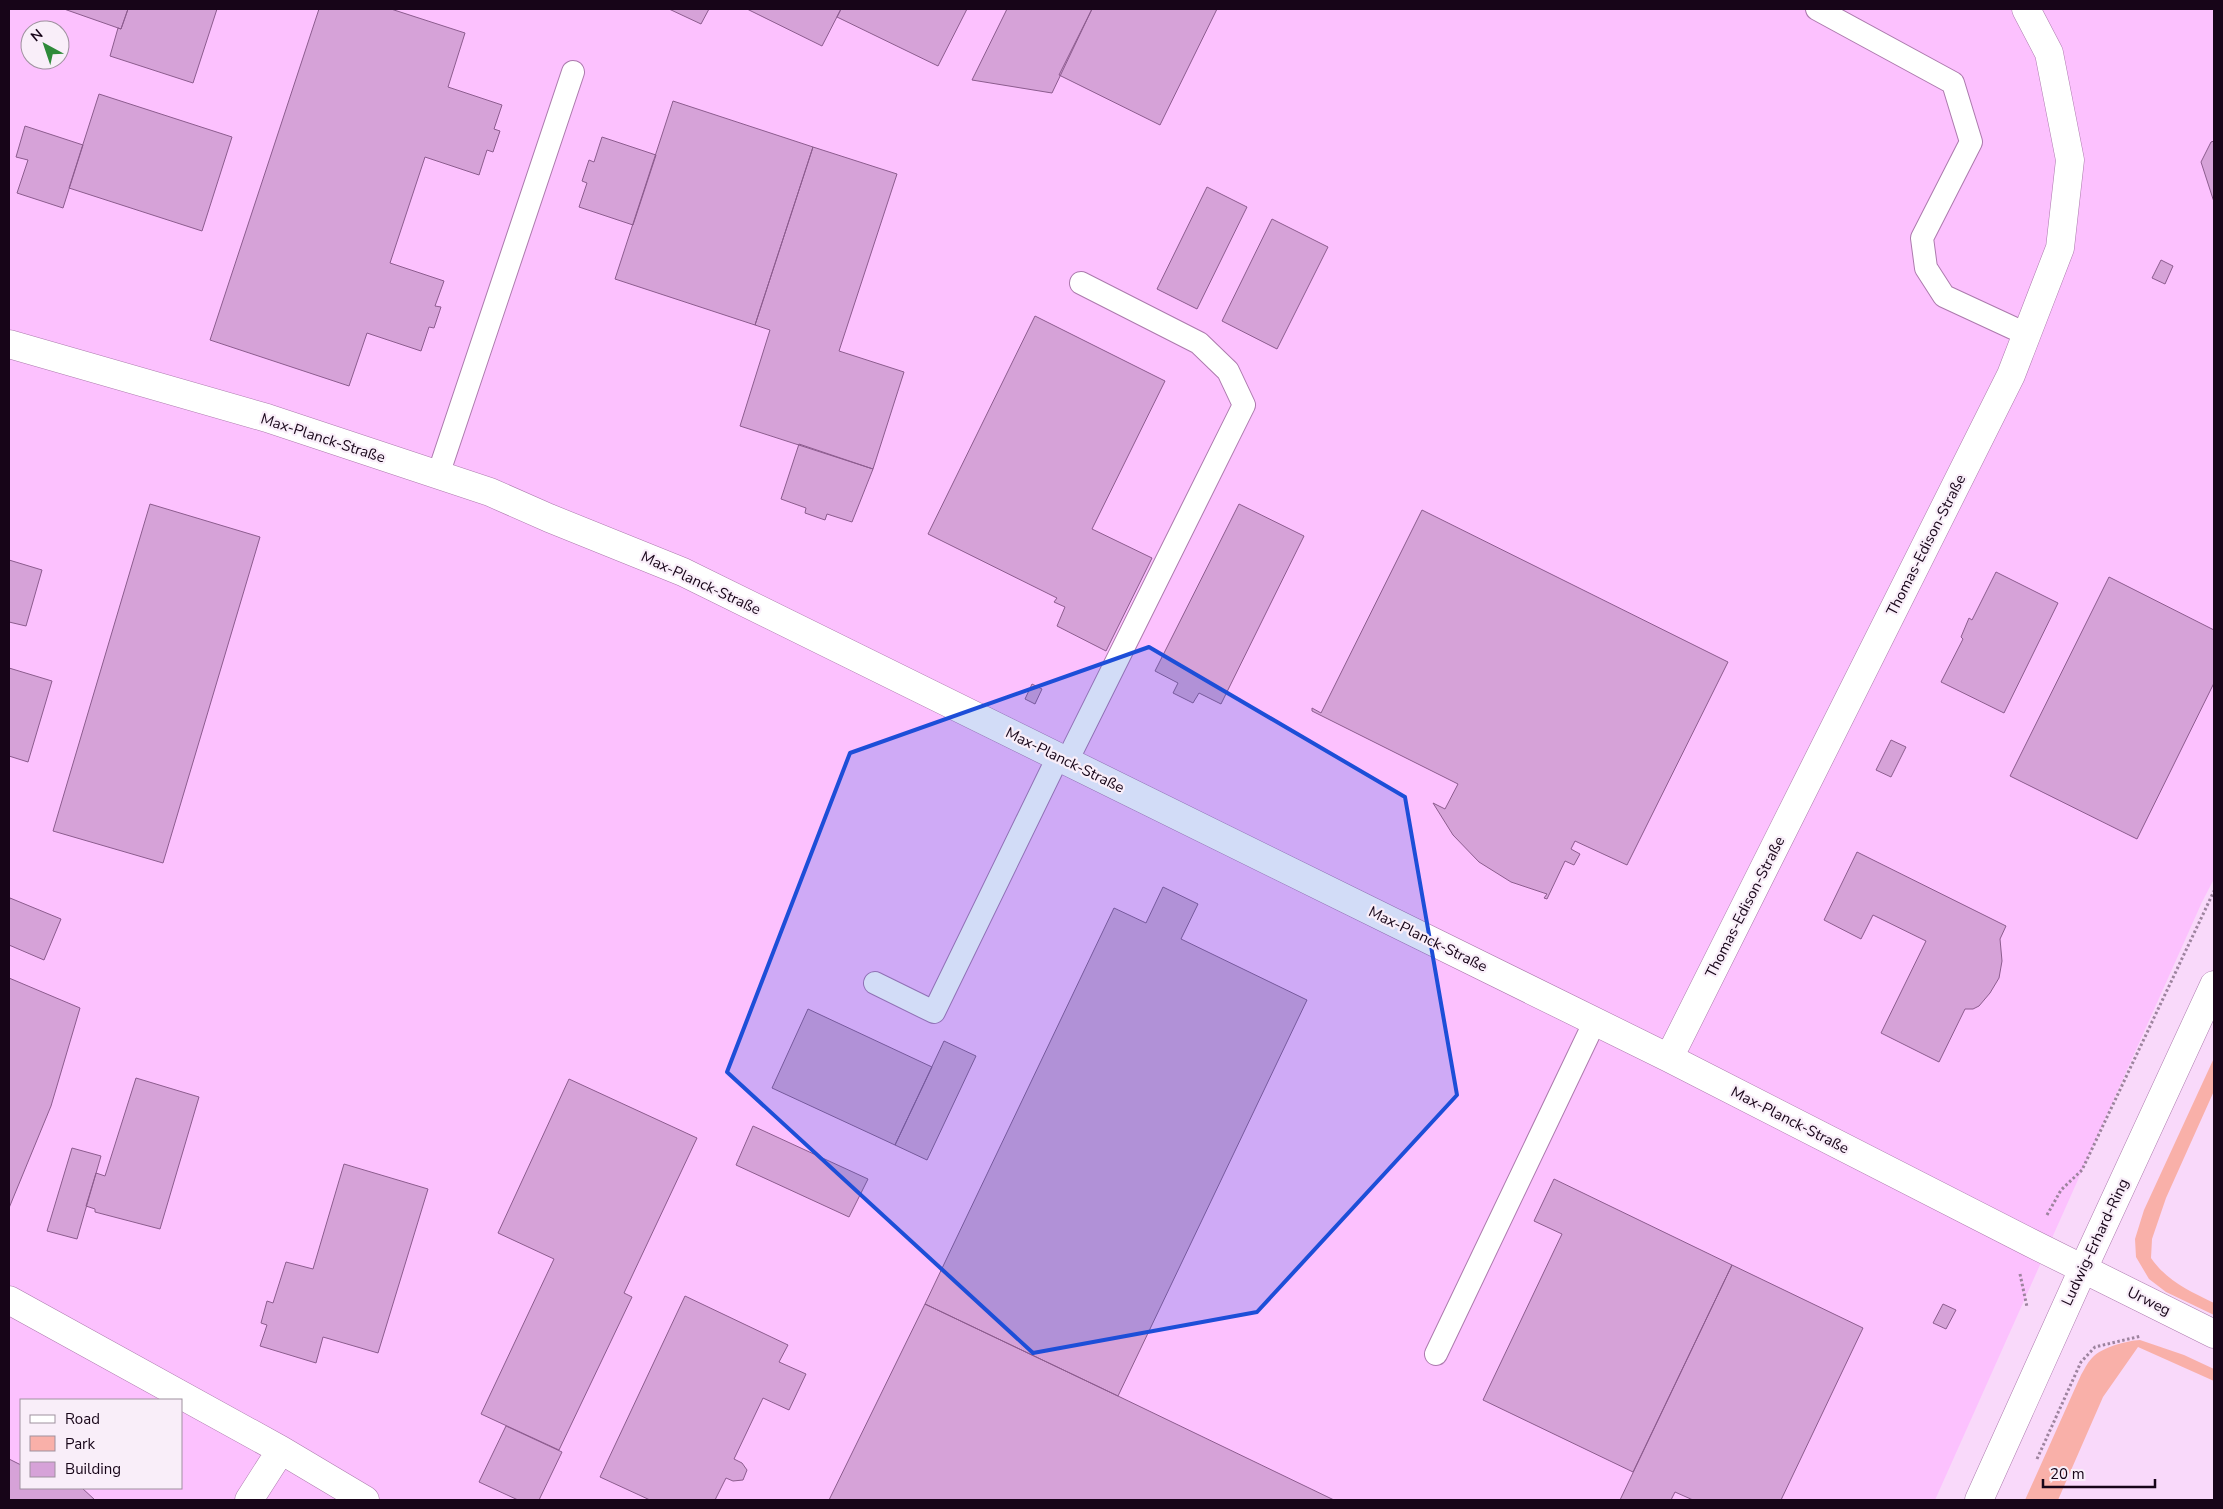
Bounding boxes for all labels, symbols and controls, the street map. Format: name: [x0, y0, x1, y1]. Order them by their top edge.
north arrow: [20, 20, 70, 70]
text: N: [27, 25, 47, 46]
street label: Max-Planck-Straße: [258, 408, 388, 468]
street label: Thomas-Edison-Straße: [1882, 471, 1970, 619]
street label: Max-Planck-Straße: [638, 546, 764, 620]
street label: Max-Planck-Straße: [1002, 723, 1128, 797]
street label: Thomas-Edison-Straße: [1701, 833, 1789, 981]
street label: Max-Planck-Straße: [1365, 902, 1491, 976]
street label: Max-Planck-Straße: [1728, 1082, 1852, 1158]
street label: Ludwig-Erhard-Ring: [2057, 1175, 2133, 1309]
street label: Urweg: [2124, 1282, 2174, 1320]
legend: [20, 1399, 182, 1489]
text: Road: [65, 1409, 100, 1429]
text: Park: [65, 1434, 95, 1454]
scale bar: [2043, 1456, 2156, 1488]
text: Building: [65, 1459, 121, 1479]
text: 20 m: [2050, 1464, 2085, 1484]

